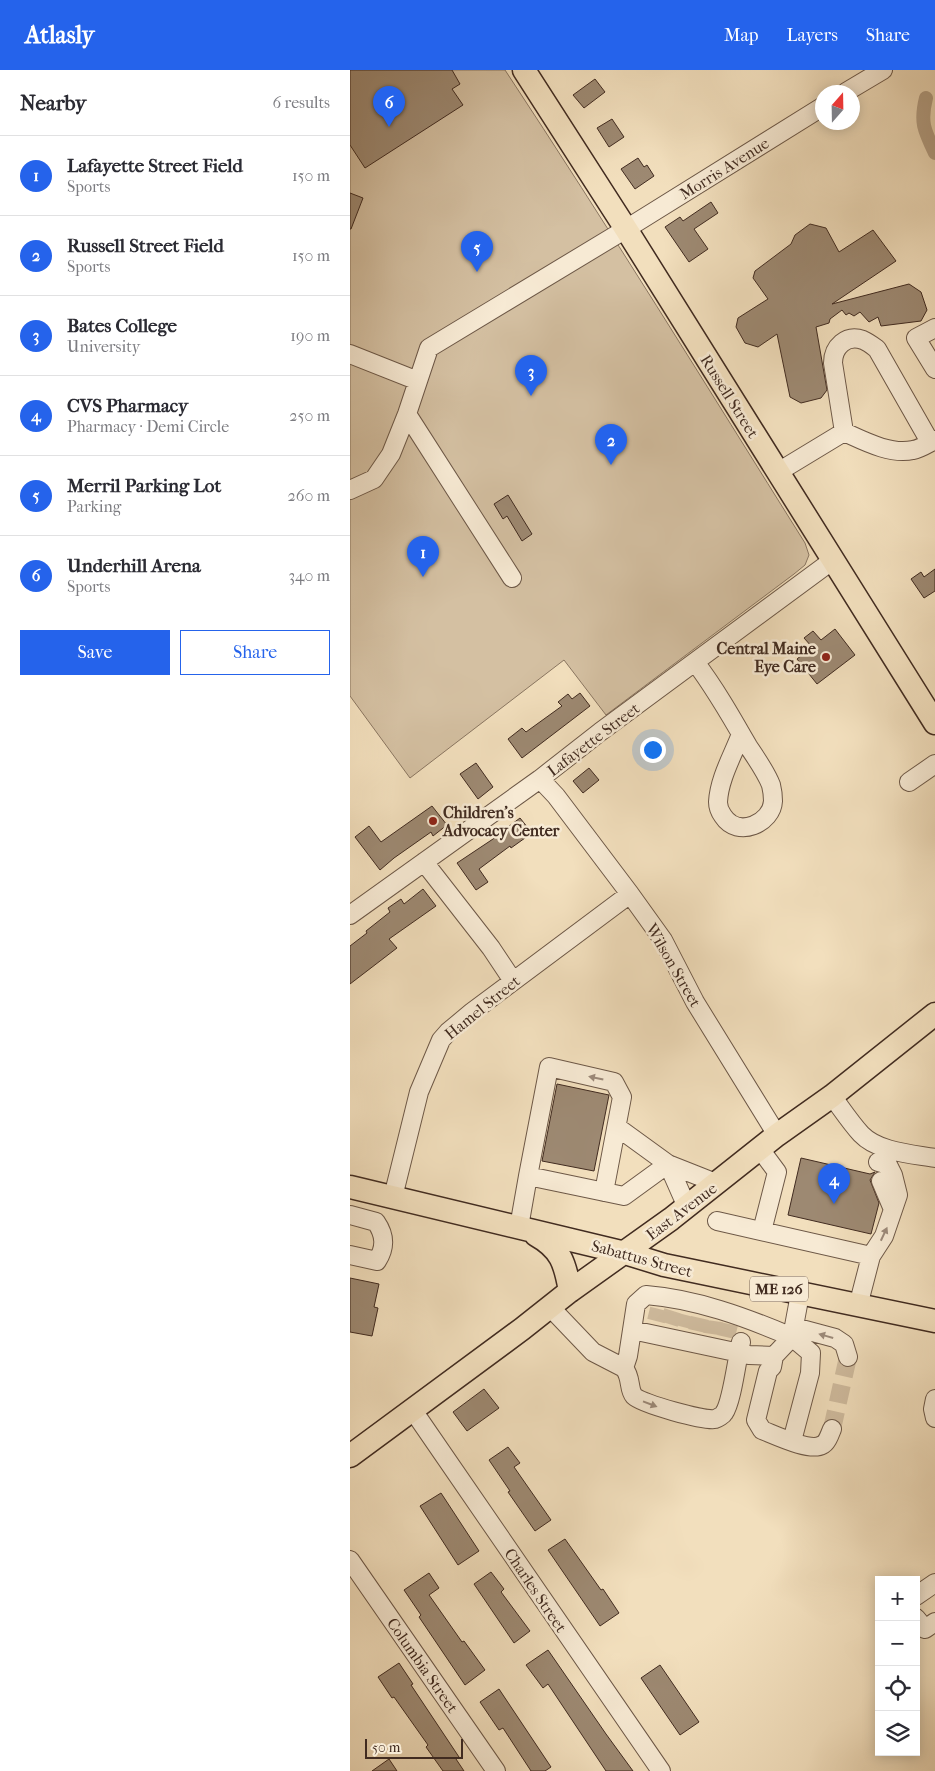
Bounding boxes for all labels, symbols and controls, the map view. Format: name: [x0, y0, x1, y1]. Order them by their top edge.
text: Atlasly: [25, 21, 94, 49]
text: Map: [724, 25, 758, 46]
text: Layers: [786, 25, 838, 46]
text: Share: [866, 25, 910, 46]
north arrow: [815, 85, 860, 130]
pin: 6: [373, 86, 405, 127]
text: Nearby: [20, 91, 86, 115]
text: 6 results: [272, 93, 330, 112]
street label: Morris Avenue: [676, 133, 773, 203]
text: Lafayette Street Field: [67, 155, 243, 177]
text: 1: [33, 166, 39, 185]
text: 150 m: [292, 166, 330, 185]
text: Sports: [67, 177, 110, 196]
pin: 5: [461, 231, 493, 272]
text: Russell Street Field: [67, 235, 224, 257]
text: 2: [32, 246, 40, 265]
text: 150 m: [292, 246, 330, 265]
text: Sports: [67, 257, 110, 276]
text: Bates College: [67, 315, 177, 337]
text: 3: [33, 326, 39, 345]
text: 190 m: [290, 326, 330, 345]
text: University: [67, 337, 140, 356]
street label: Russell Street: [696, 351, 763, 442]
pin: 3: [515, 355, 547, 396]
text: CVS Pharmacy: [67, 395, 188, 417]
text: 4: [31, 406, 41, 425]
text: 250 m: [289, 406, 330, 425]
text: Pharmacy · Demi Circle: [67, 417, 229, 436]
pin: 2: [595, 424, 627, 465]
text: Merril Parking Lot: [67, 475, 221, 497]
text: 5: [33, 486, 39, 505]
text: 260 m: [288, 486, 330, 505]
text: Parking: [67, 497, 121, 516]
pin: 1: [407, 536, 439, 577]
text: Underhill Arena: [67, 555, 201, 577]
text: 6: [32, 566, 40, 585]
text: 340 m: [288, 566, 330, 585]
text: Sports: [67, 577, 110, 596]
button: Save: [20, 630, 170, 675]
button: Share: [180, 630, 330, 675]
place label: Central Maine Eye Care: [716, 639, 816, 677]
marker: Central Maine Eye Care: [820, 651, 832, 663]
street label: Lafayette Street: [543, 698, 643, 780]
your location: [640, 737, 666, 763]
place label: Children's Advocacy Center: [442, 803, 561, 841]
marker: Children's Advocacy Center: [427, 815, 439, 827]
street label: Wilson Street: [641, 919, 705, 1011]
street label: Hamel Street: [441, 971, 524, 1043]
one-way arrow: [589, 1074, 604, 1082]
pin: 4: [818, 1163, 850, 1204]
street label: East Avenue: [642, 1179, 721, 1244]
one-way arrow: [880, 1227, 888, 1241]
street label: Sabattus Street: [589, 1236, 695, 1281]
road number: ME 126: [750, 1276, 808, 1302]
one-way arrow: [819, 1332, 834, 1340]
one-way arrow: [643, 1401, 658, 1408]
street label: Charles Street: [500, 1544, 571, 1636]
map controls: [875, 1576, 920, 1756]
button: +: [875, 1576, 920, 1621]
street label: Columbia Street: [383, 1614, 462, 1717]
button: −: [875, 1621, 920, 1666]
button: locate: [875, 1666, 920, 1711]
button: layers: [875, 1711, 920, 1756]
scale bar: [365, 1736, 462, 1759]
text: 50 m: [372, 1739, 400, 1756]

